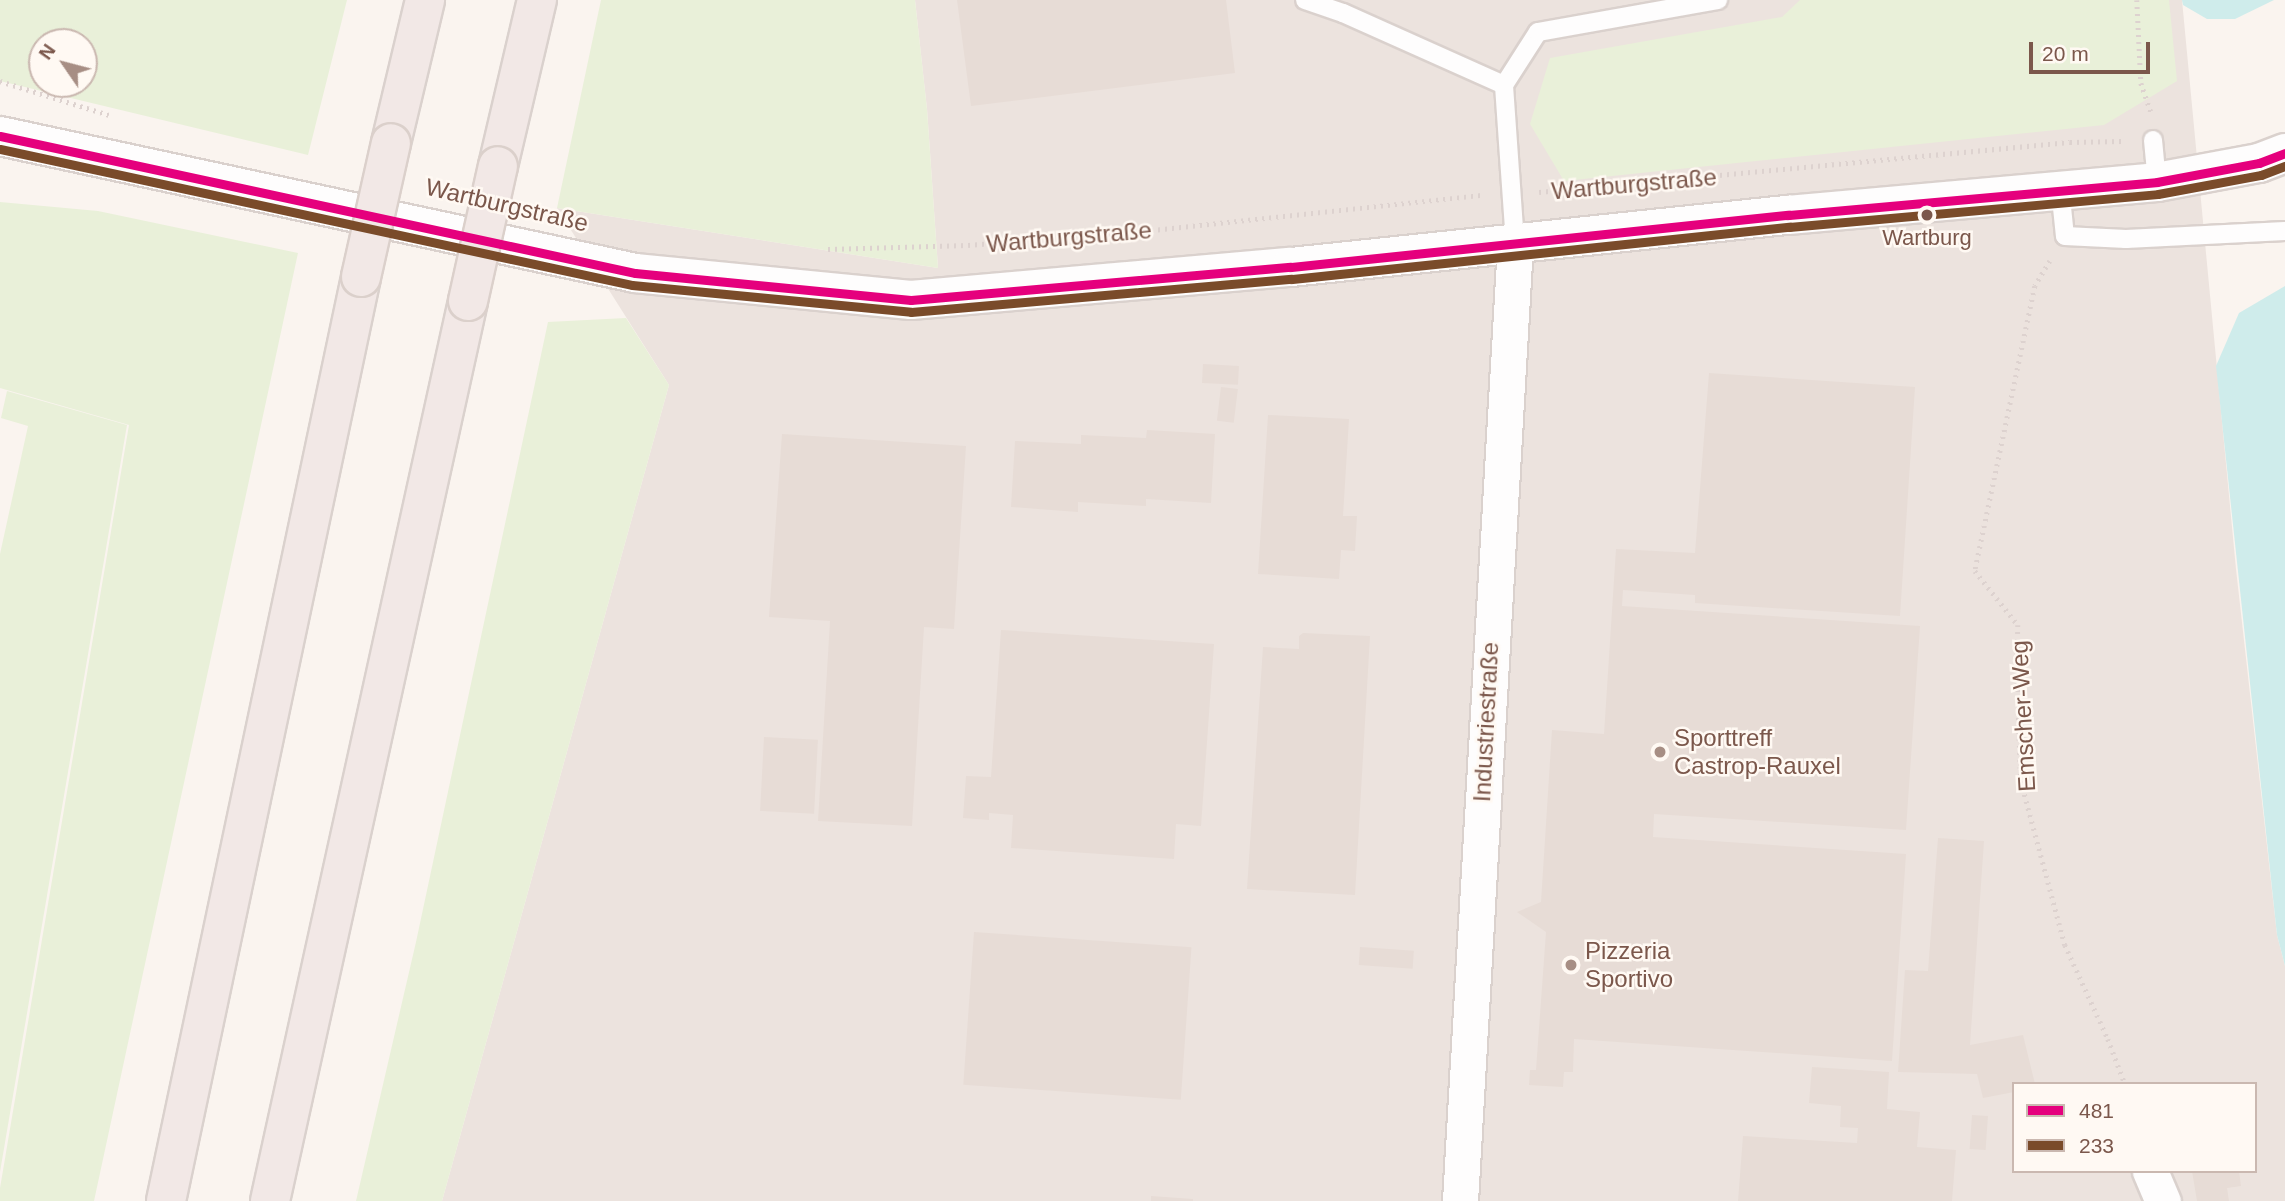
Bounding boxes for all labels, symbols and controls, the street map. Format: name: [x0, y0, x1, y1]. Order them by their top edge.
north arrow: [28, 28, 98, 98]
scale bar: [2033, 28, 2154, 72]
text: N: [34, 40, 60, 63]
text: 20 m: [2042, 42, 2089, 65]
street label: Wartburgstraße: [1550, 162, 1718, 206]
street label: Wartburgstraße: [423, 172, 591, 238]
marker: Wartburg: [1920, 208, 1934, 222]
street label: Wartburgstraße: [985, 215, 1153, 259]
place label: Wartburg: [1882, 225, 1972, 251]
street label: Emscher-Weg: [2005, 640, 2041, 792]
street label: Industriestraße: [1467, 641, 1505, 803]
place label: Sporttreff Castrop-Rauxel: [1674, 724, 1841, 780]
marker: Sporttreff Castrop-Rauxel: [1652, 744, 1668, 760]
place label: Pizzeria Sportivo: [1585, 937, 1673, 993]
marker: Pizzeria Sportivo: [1563, 957, 1579, 973]
legend: [2012, 1082, 2257, 1173]
text: 481: [2079, 1099, 2114, 1122]
text: 233: [2079, 1134, 2114, 1157]

